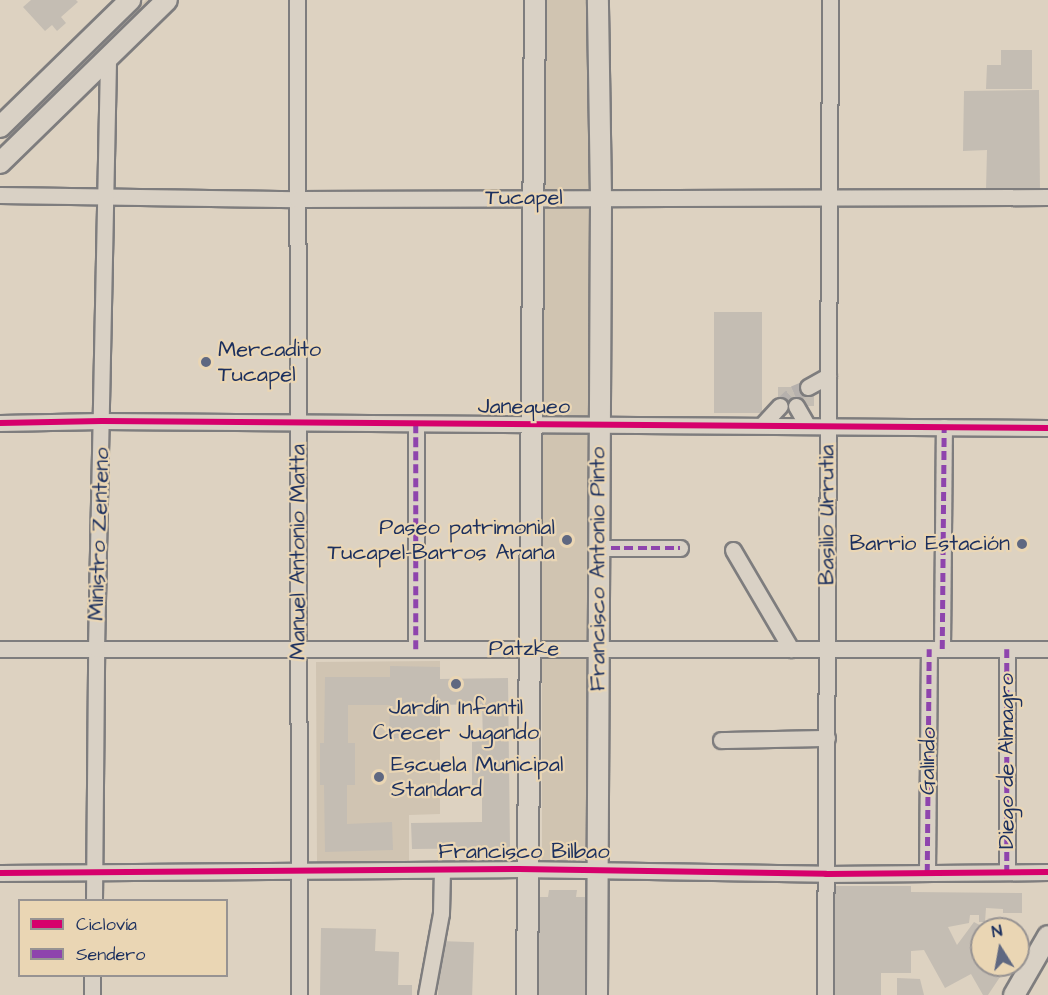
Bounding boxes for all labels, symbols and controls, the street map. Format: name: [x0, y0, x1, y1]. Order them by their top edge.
street label: Tucapel: [485, 185, 563, 211]
place label: Mercadito Tucapel: [218, 336, 321, 388]
marker: Mercadito Tucapel: [199, 355, 213, 369]
street label: Janequeo: [478, 394, 570, 420]
street label: Manuel Antonio Matta: [285, 444, 311, 660]
street label: Basilio Urrutia: [814, 445, 840, 585]
street label: Ministro Zenteno: [83, 447, 115, 621]
street label: Francisco Antonio Pinto: [585, 447, 611, 691]
place label: Paseo patrimonial Tucapel-Barros Arana: [328, 514, 555, 566]
place label: Barrio Estación: [850, 531, 1010, 557]
marker: Paseo patrimonial Tucapel-Barros Arana: [560, 533, 574, 547]
marker: Barrio Estación: [1015, 537, 1029, 551]
street label: Patzke: [489, 636, 559, 662]
street label: Diego de Almagro: [994, 673, 1020, 849]
marker: Jardín Infantil Crecer Jugando: [449, 677, 463, 691]
place label: Jardín Infantil Crecer Jugando: [373, 694, 539, 746]
street label: Galindo: [914, 727, 942, 795]
place label: Escuela Municipal Standard: [391, 751, 563, 802]
marker: Escuela Municipal Standard: [372, 770, 386, 784]
street label: Francisco Bilbao: [438, 839, 610, 865]
legend: [18, 899, 228, 977]
text: Ciclovía: [76, 912, 137, 937]
north arrow: [970, 917, 1030, 977]
text: N: [990, 920, 1004, 943]
text: Sendero: [76, 942, 145, 967]

